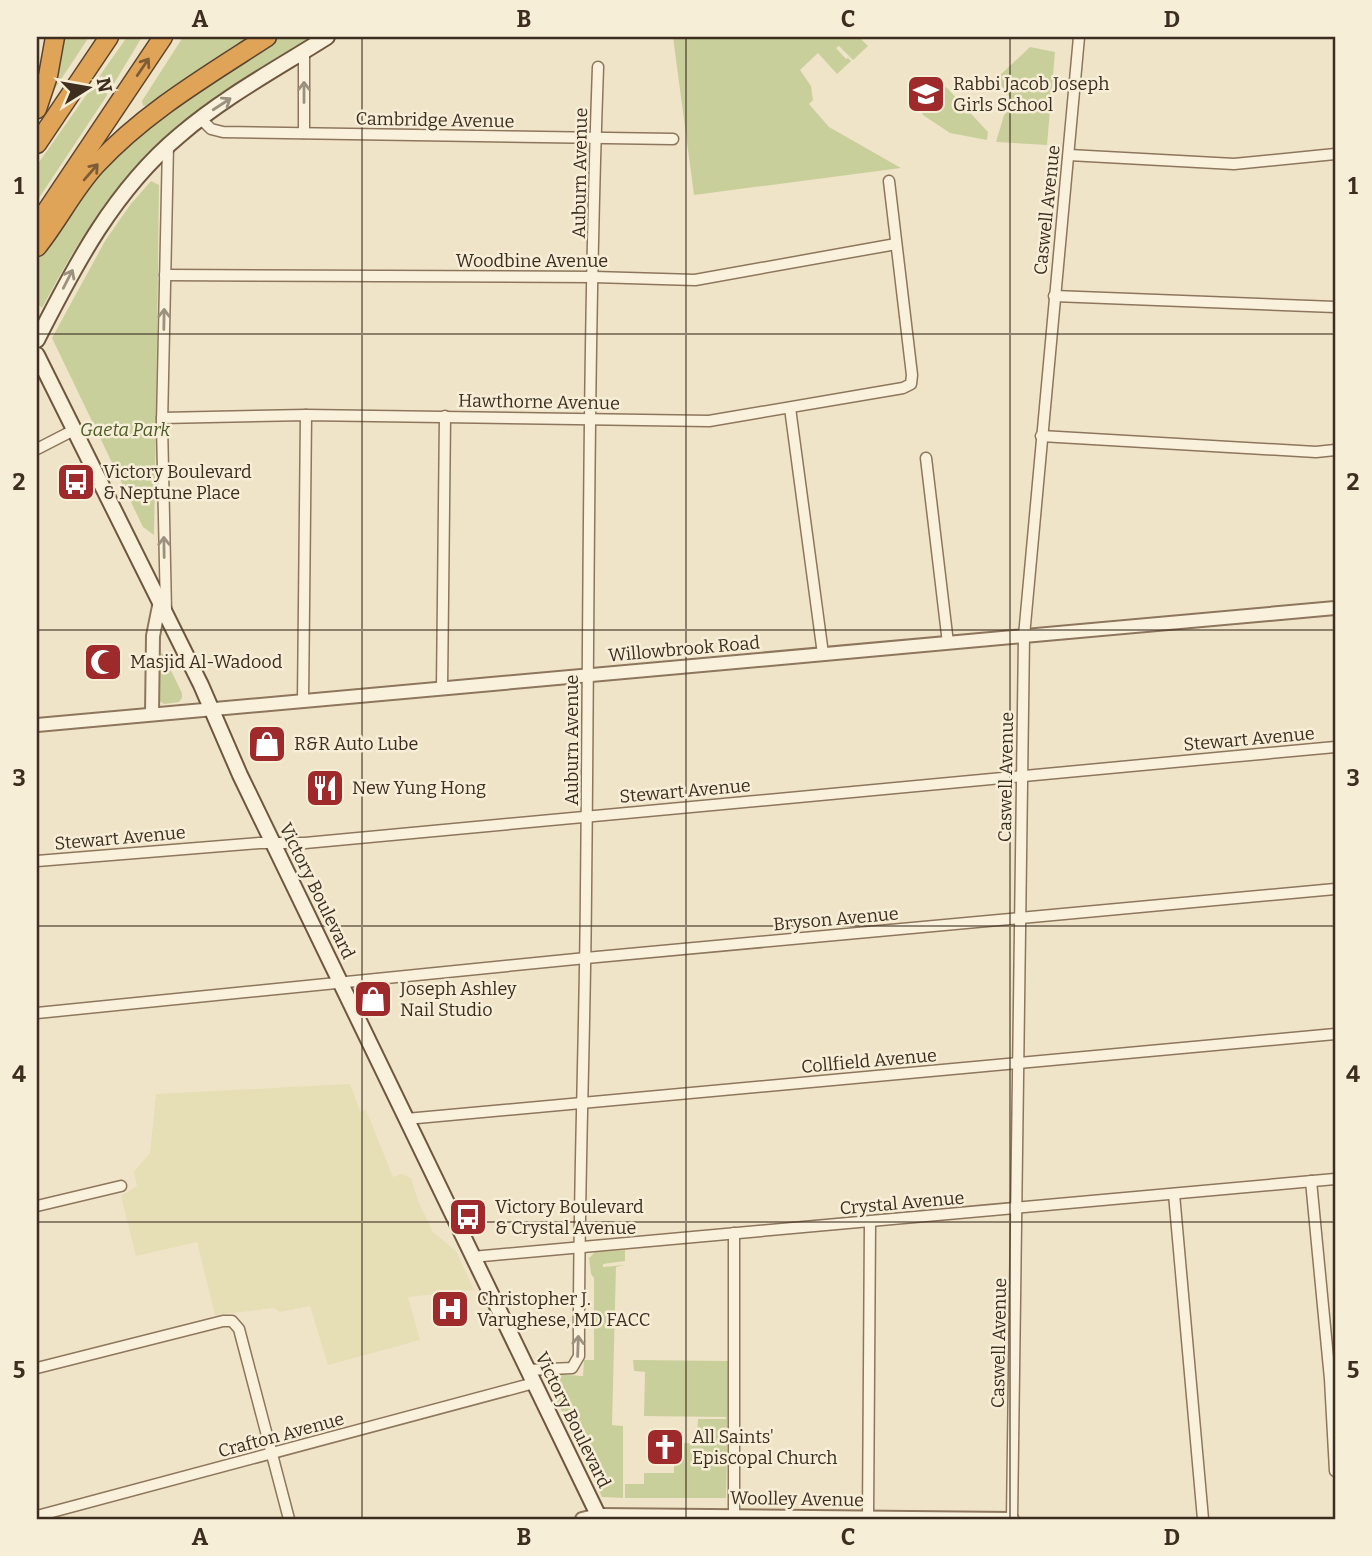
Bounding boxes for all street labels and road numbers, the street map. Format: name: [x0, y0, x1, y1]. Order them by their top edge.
street label: Auburn Avenue: [568, 107, 592, 239]
street label: Cambridge Avenue: [355, 108, 515, 132]
street label: Caswell Avenue: [1029, 144, 1065, 276]
street label: Woodbine Avenue: [456, 250, 608, 272]
street label: Hawthorne Avenue: [458, 390, 620, 414]
street label: Willowbrook Road: [607, 631, 761, 667]
street label: Auburn Avenue: [561, 675, 583, 805]
street label: Caswell Avenue: [994, 712, 1018, 842]
street label: Stewart Avenue: [1182, 722, 1316, 756]
street label: Stewart Avenue: [618, 774, 752, 808]
street label: Victory Boulevard: [275, 819, 360, 963]
street label: Stewart Avenue: [53, 821, 187, 855]
street label: Bryson Avenue: [772, 903, 900, 935]
street label: Collfield Avenue: [800, 1044, 938, 1078]
street label: Crystal Avenue: [839, 1187, 965, 1219]
street label: Caswell Avenue: [987, 1278, 1011, 1408]
street label: Victory Boulevard: [531, 1348, 616, 1492]
street label: Crafton Avenue: [216, 1408, 346, 1462]
street label: Woolley Avenue: [730, 1487, 864, 1511]

